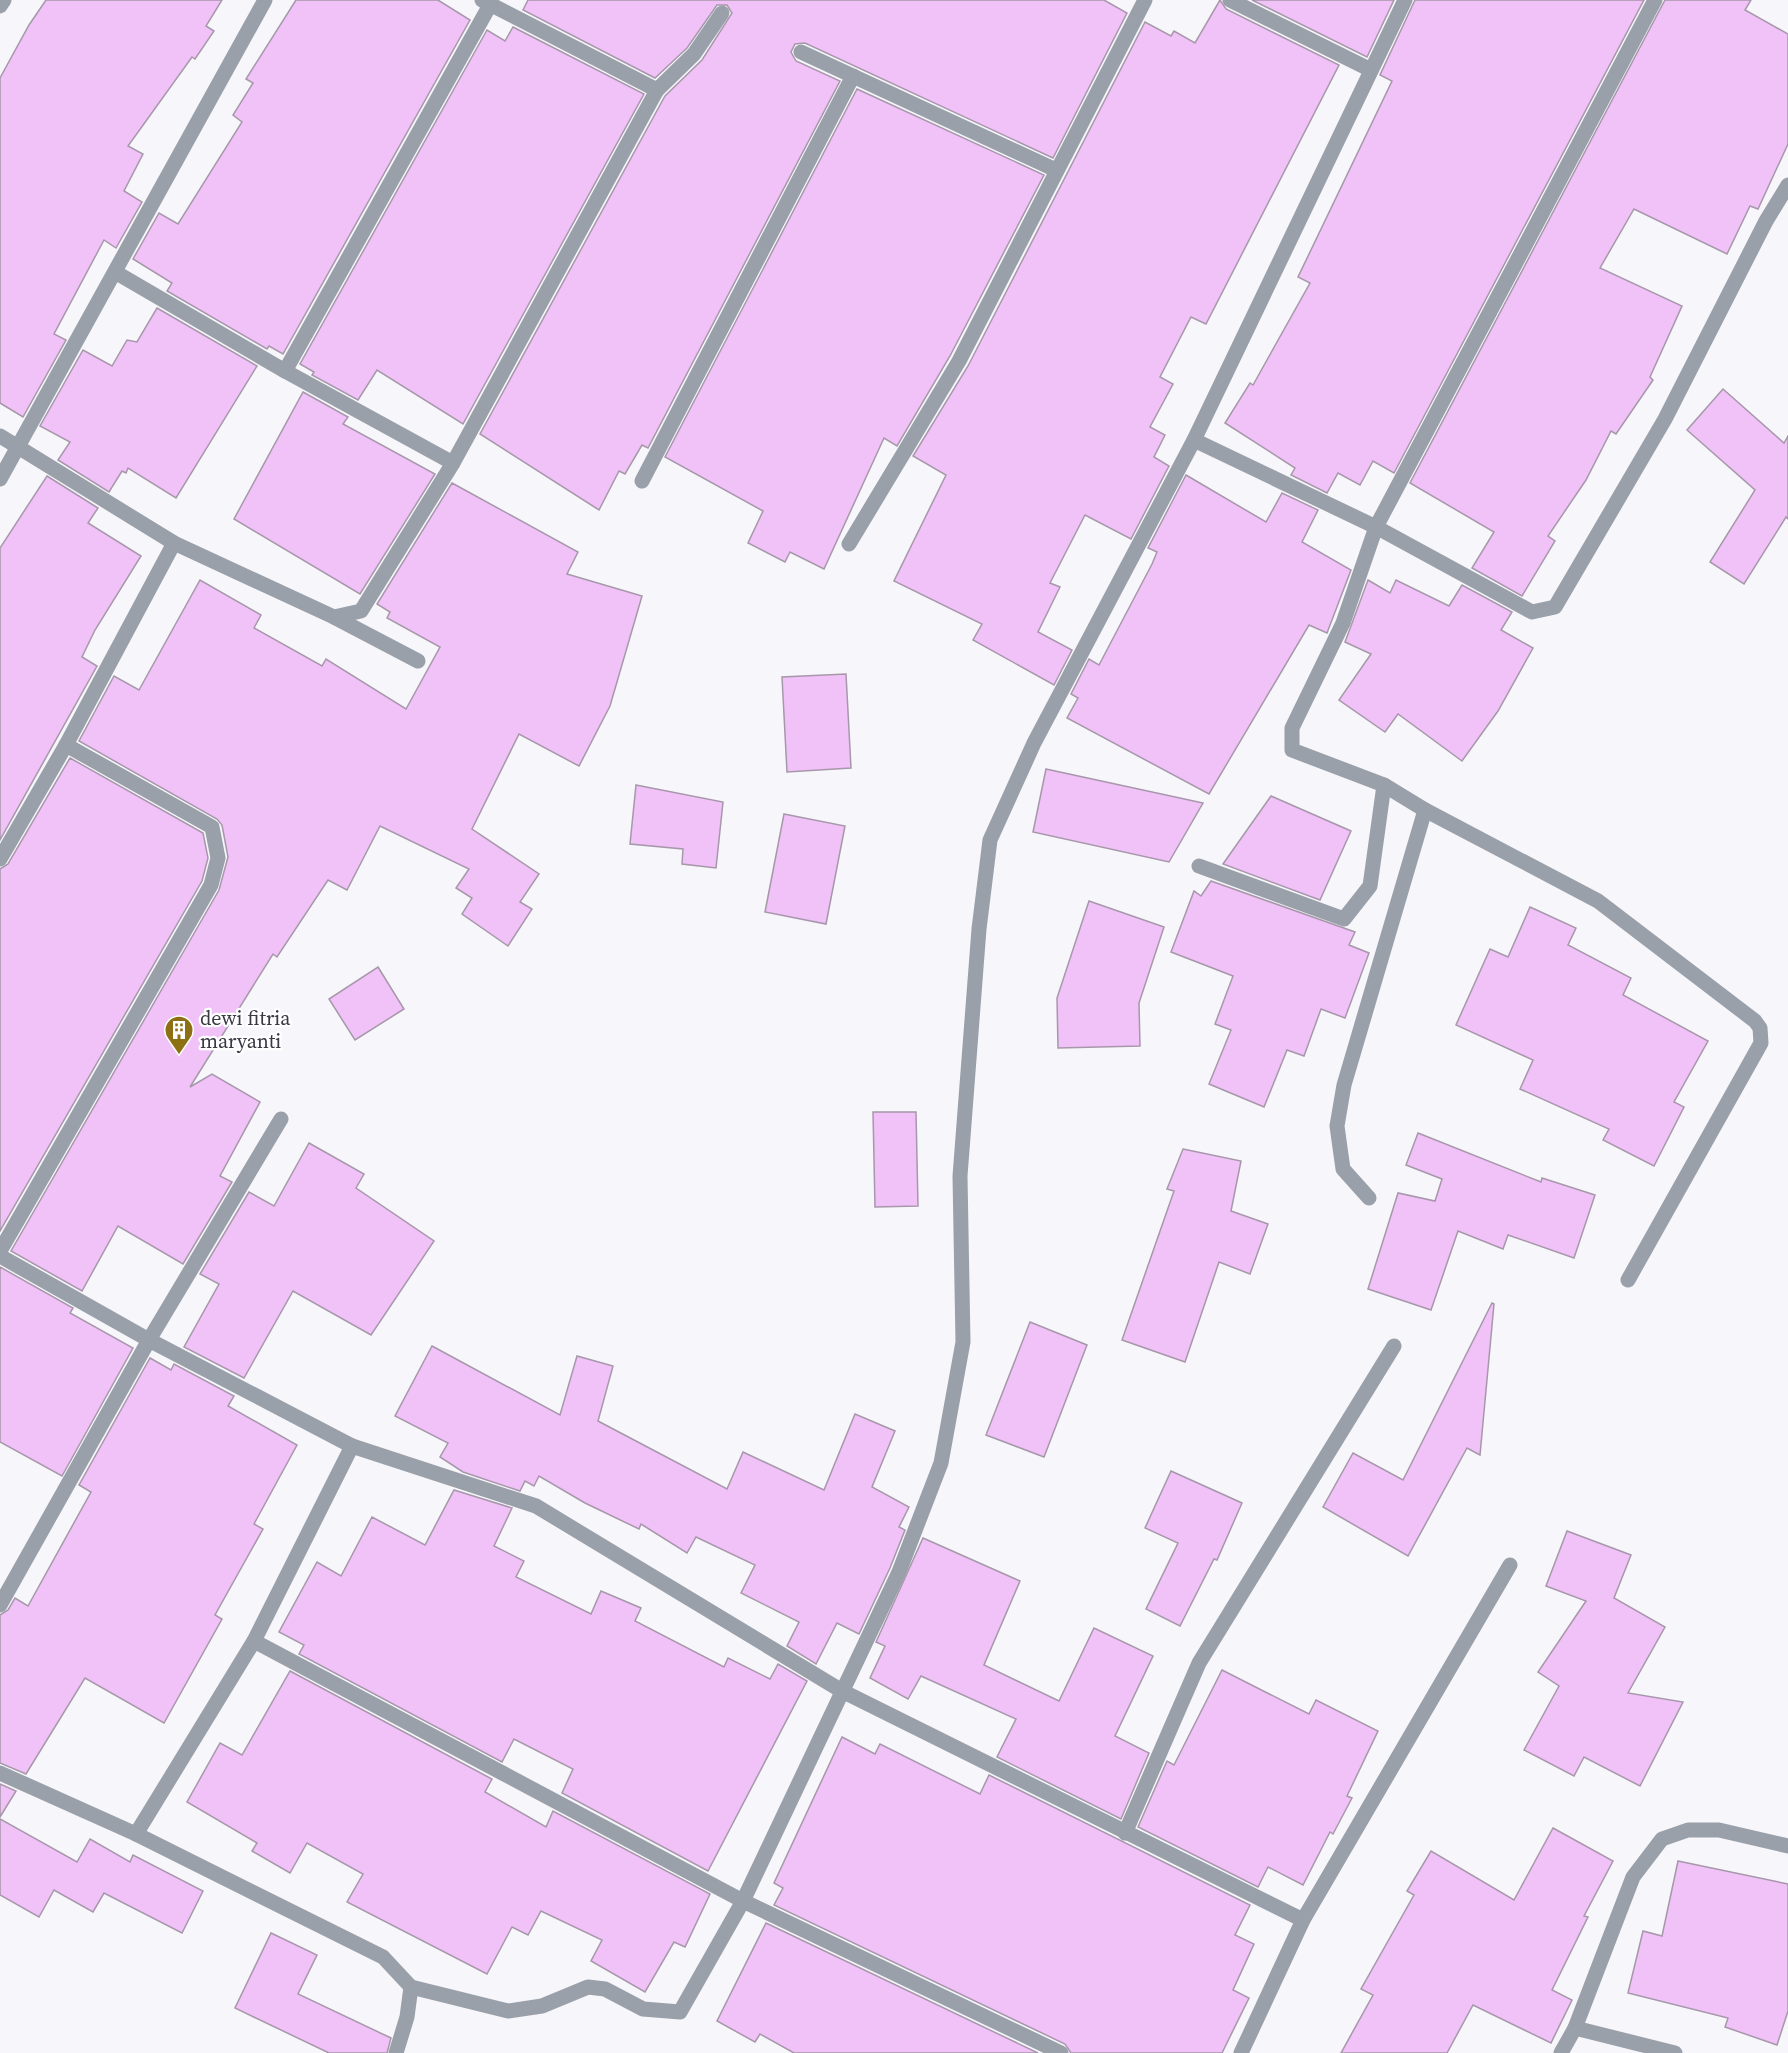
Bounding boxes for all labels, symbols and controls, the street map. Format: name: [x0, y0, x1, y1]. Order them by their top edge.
place label: dewi fitria maryanti: [200, 1004, 291, 1055]
building icon: dewi fitria maryanti: [163, 1014, 195, 1056]

